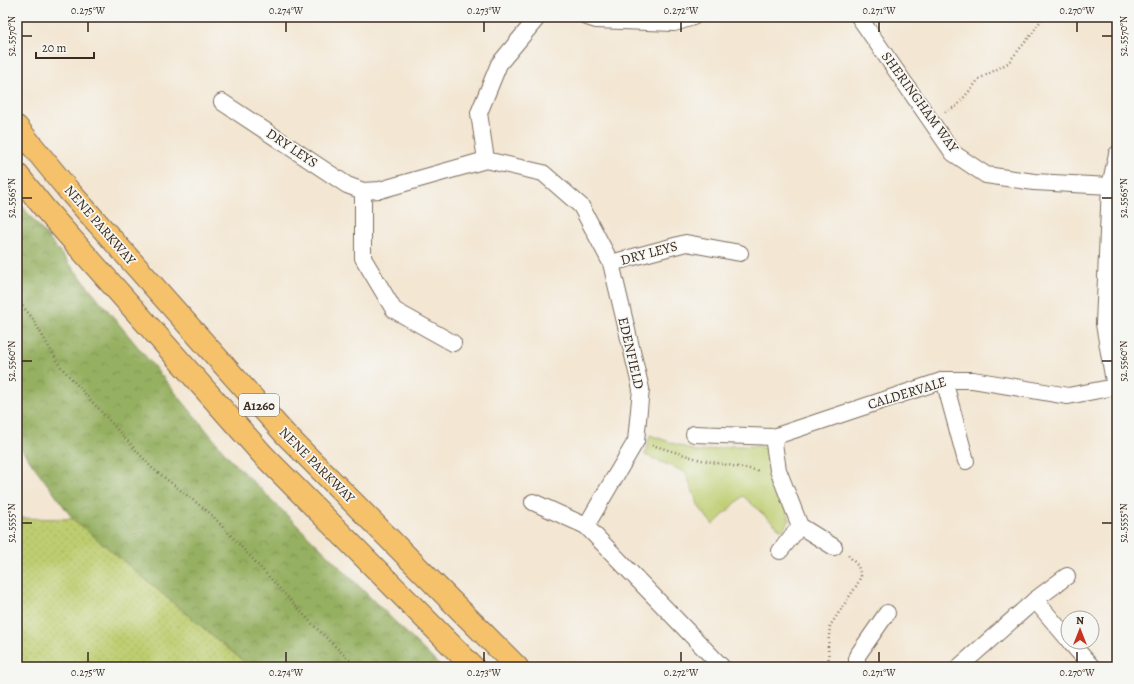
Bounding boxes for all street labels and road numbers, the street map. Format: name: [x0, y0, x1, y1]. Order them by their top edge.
street label: SHERINGHAM WAY: [877, 48, 963, 157]
street label: DRY LEYS: [263, 124, 321, 172]
street label: NENE PARKWAY: [60, 181, 140, 269]
street label: DRY LEYS: [618, 236, 680, 270]
street label: EDENFIELD: [613, 315, 649, 391]
street label: CALDERVALE: [865, 372, 949, 414]
road number: A1260: [239, 394, 279, 416]
street label: NENE PARKWAY: [275, 423, 359, 507]

